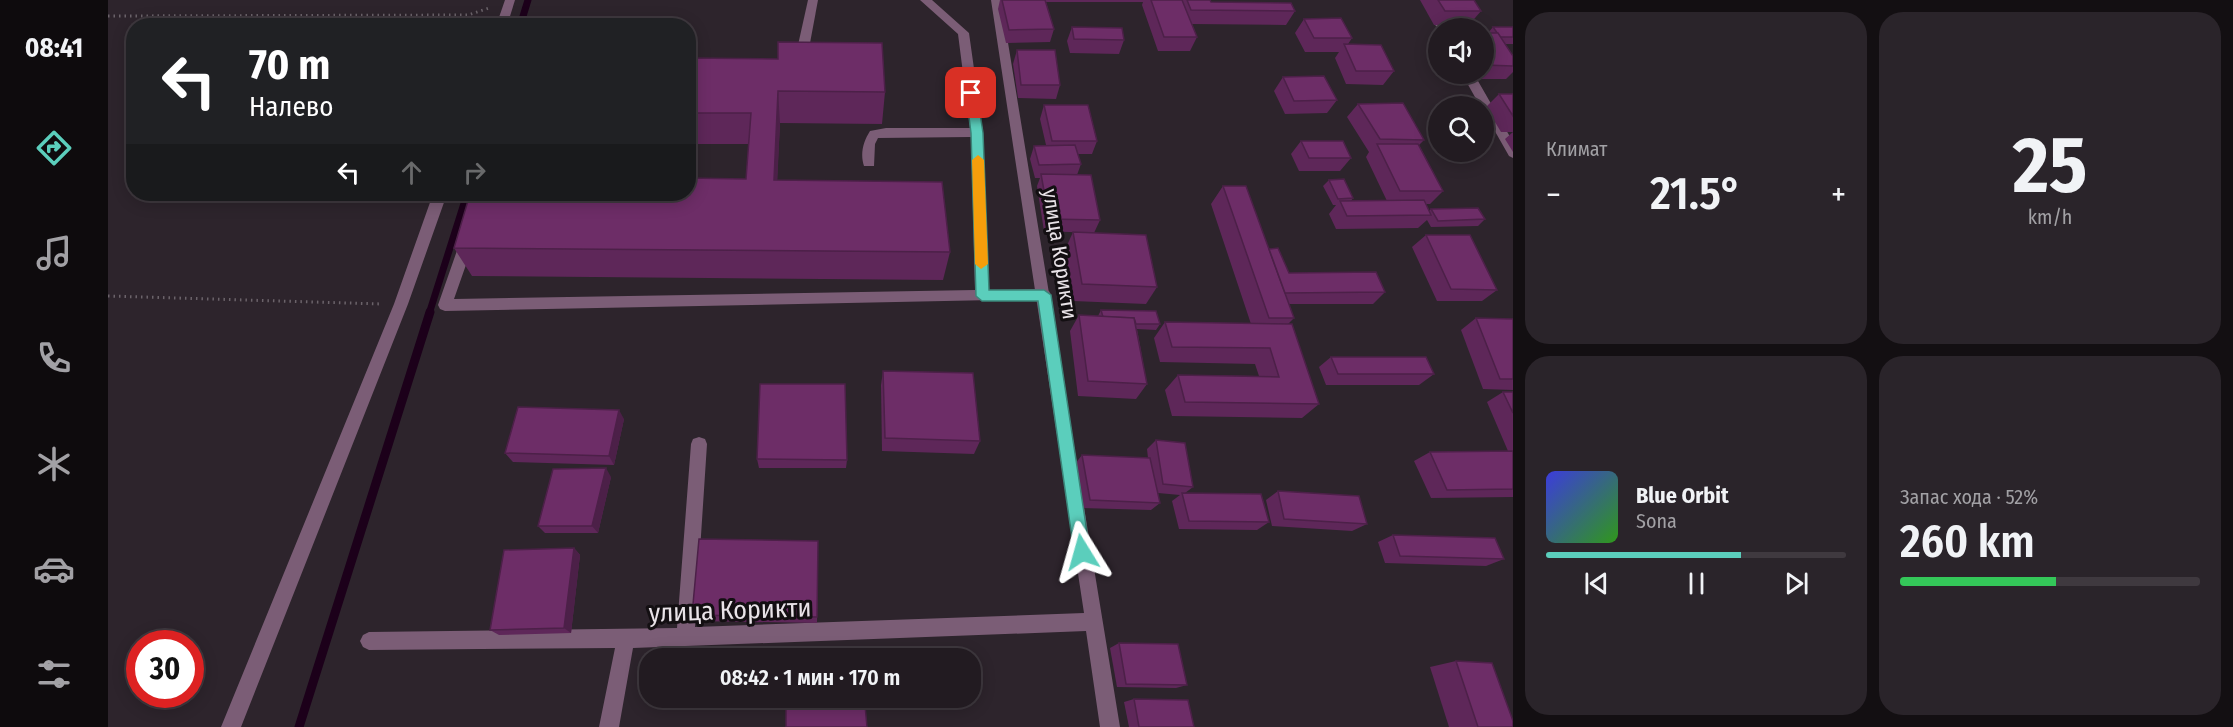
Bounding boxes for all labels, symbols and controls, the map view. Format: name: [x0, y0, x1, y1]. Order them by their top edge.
map controls: [1428, 18, 1494, 162]
button: sound: [1428, 18, 1494, 84]
text: 08:41: [25, 32, 83, 64]
text: 70 m: [249, 40, 330, 90]
icon: left: [150, 42, 228, 120]
pin: [945, 67, 996, 118]
icon: arrive: [954, 76, 987, 109]
text: Налево: [249, 91, 333, 123]
button: search: [1428, 96, 1494, 162]
text: 25: [2013, 119, 2087, 213]
icon: directions: [33, 127, 75, 169]
text: Климат: [1546, 137, 1607, 161]
icon: left: [332, 156, 365, 189]
icon: ahead: [395, 156, 428, 189]
icon: right: [458, 156, 491, 189]
text: 21.5°: [1650, 167, 1742, 221]
text: −: [1546, 175, 1561, 215]
text: +: [1831, 175, 1846, 215]
street label: улица Корикти: [1037, 187, 1083, 321]
text: km/h: [2028, 205, 2072, 229]
icon: music: [33, 232, 75, 274]
icon: phone: [33, 337, 75, 379]
icon: climate: [33, 443, 75, 485]
text: Blue Orbit: [1636, 482, 1729, 509]
text: Запас хода · 52%: [1900, 485, 2038, 509]
text: Sona: [1636, 509, 1677, 533]
text: 260 km: [1900, 515, 2035, 569]
position arrow: [1050, 520, 1114, 584]
icon: car: [33, 548, 75, 590]
icon: previous: [1580, 567, 1613, 600]
icon: pause: [1680, 567, 1713, 600]
icon: next: [1780, 567, 1813, 600]
street label: улица Корикти: [648, 592, 812, 629]
speed limit sign: 30: [126, 630, 204, 708]
icon: filters: [33, 653, 75, 695]
text: 08:42 · 1 мин · 170 m: [720, 664, 900, 691]

